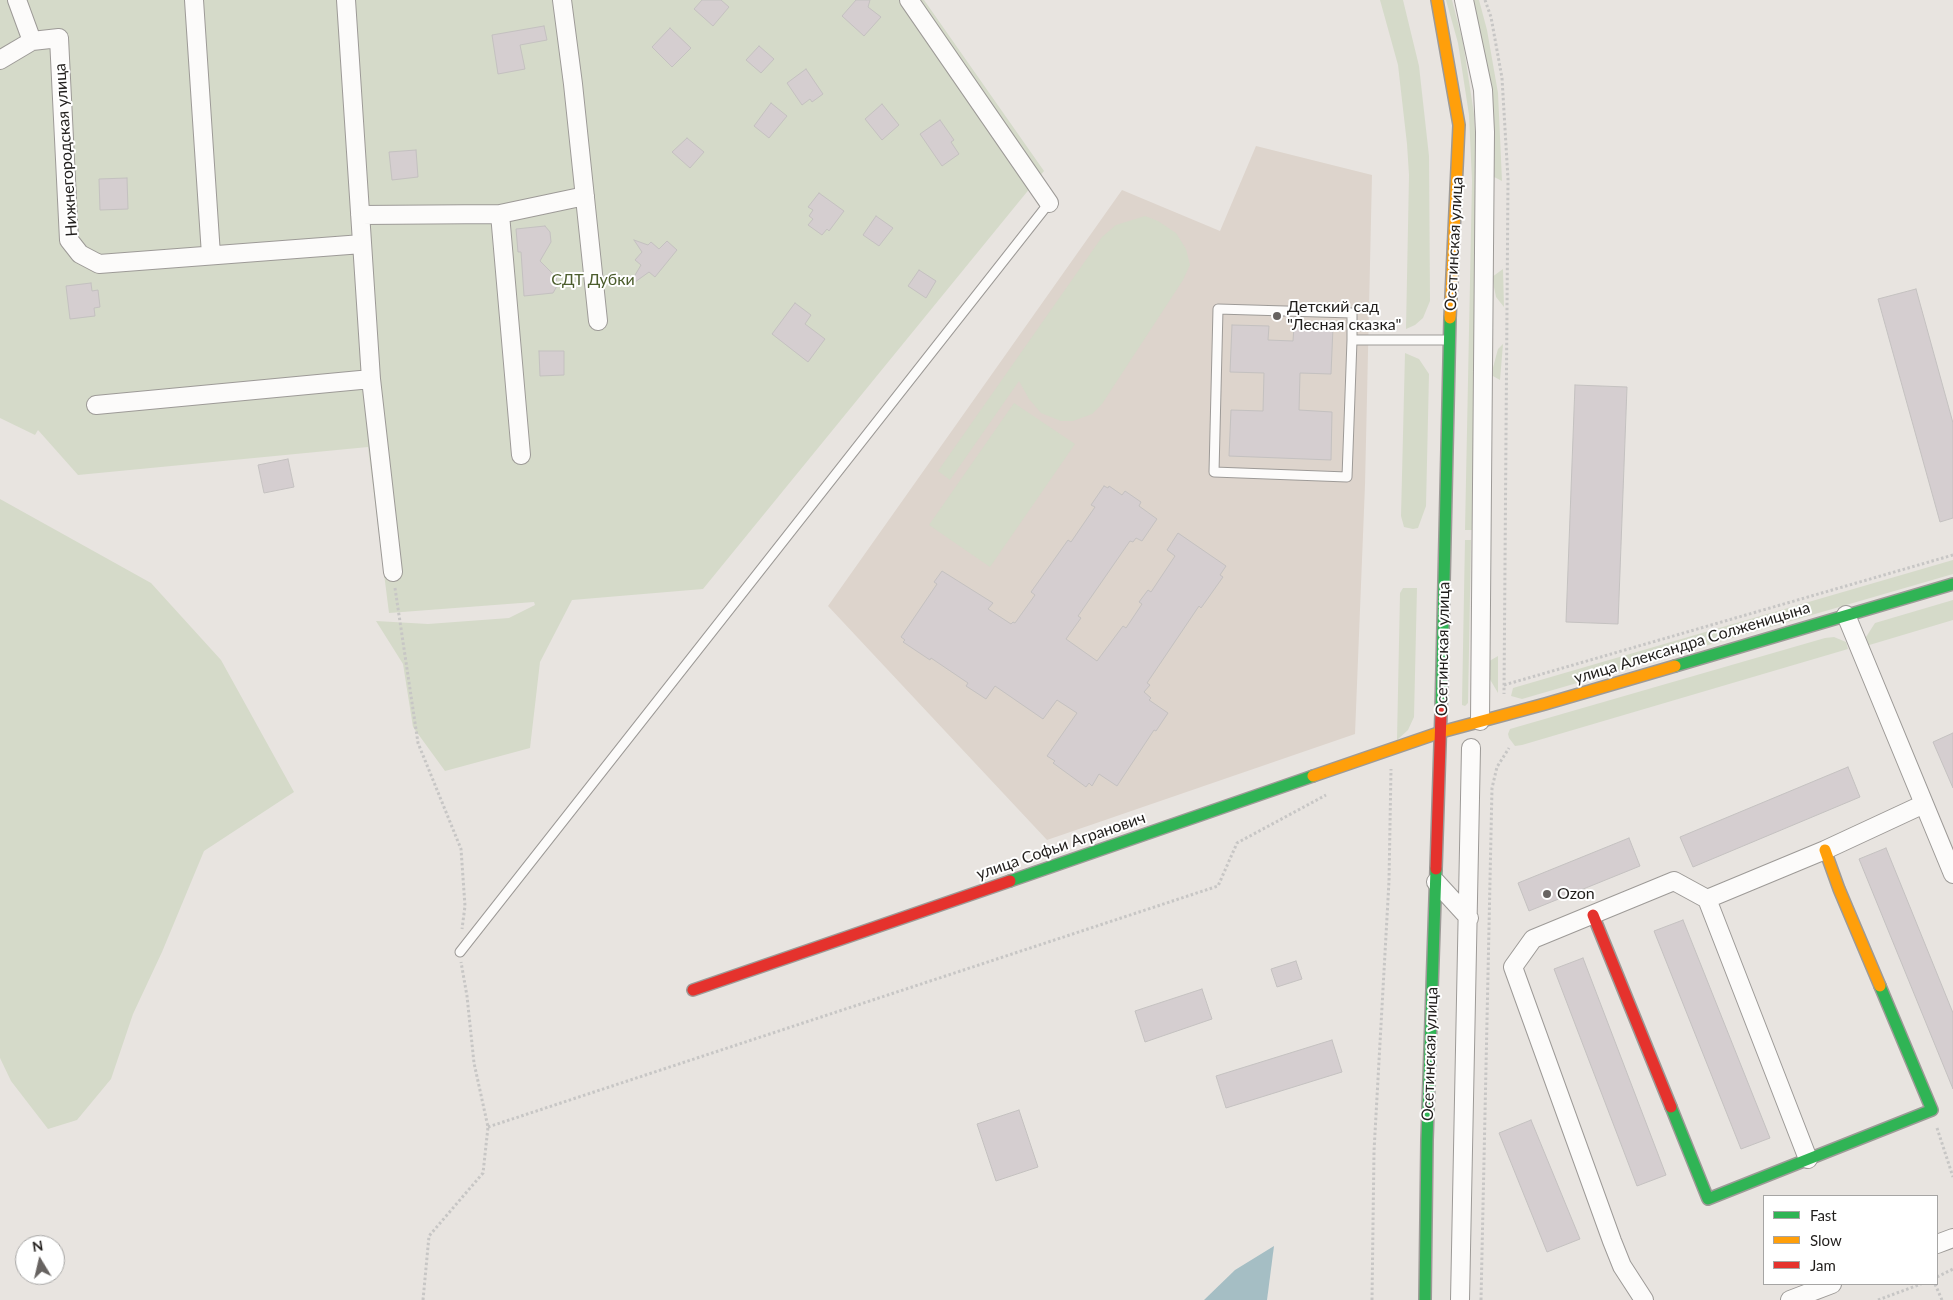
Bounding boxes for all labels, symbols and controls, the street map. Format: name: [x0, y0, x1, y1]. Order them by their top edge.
street label: Нижнегородская улица: [50, 63, 82, 237]
street label: Осетинская улица: [1441, 176, 1467, 312]
park label: СДТ Дубки: [551, 270, 635, 290]
place label: Детский сад "Лесная сказка": [1287, 297, 1401, 335]
marker: Детский сад "Лесная сказка": [1271, 310, 1283, 322]
street label: Осетинская улица: [1432, 582, 1454, 716]
street label: улица Александра Солженицына: [1572, 598, 1812, 688]
street label: улица Софьи Агранович: [974, 808, 1148, 884]
place label: Ozon: [1557, 884, 1595, 904]
marker: Ozon: [1541, 888, 1553, 900]
street label: Осетинская улица: [1418, 987, 1442, 1121]
legend: [1763, 1195, 1938, 1285]
text: Fast: [1810, 1206, 1837, 1224]
text: Slow: [1810, 1231, 1842, 1249]
north arrow: [15, 1235, 65, 1285]
text: N: [31, 1236, 44, 1255]
text: Jam: [1810, 1256, 1836, 1274]

